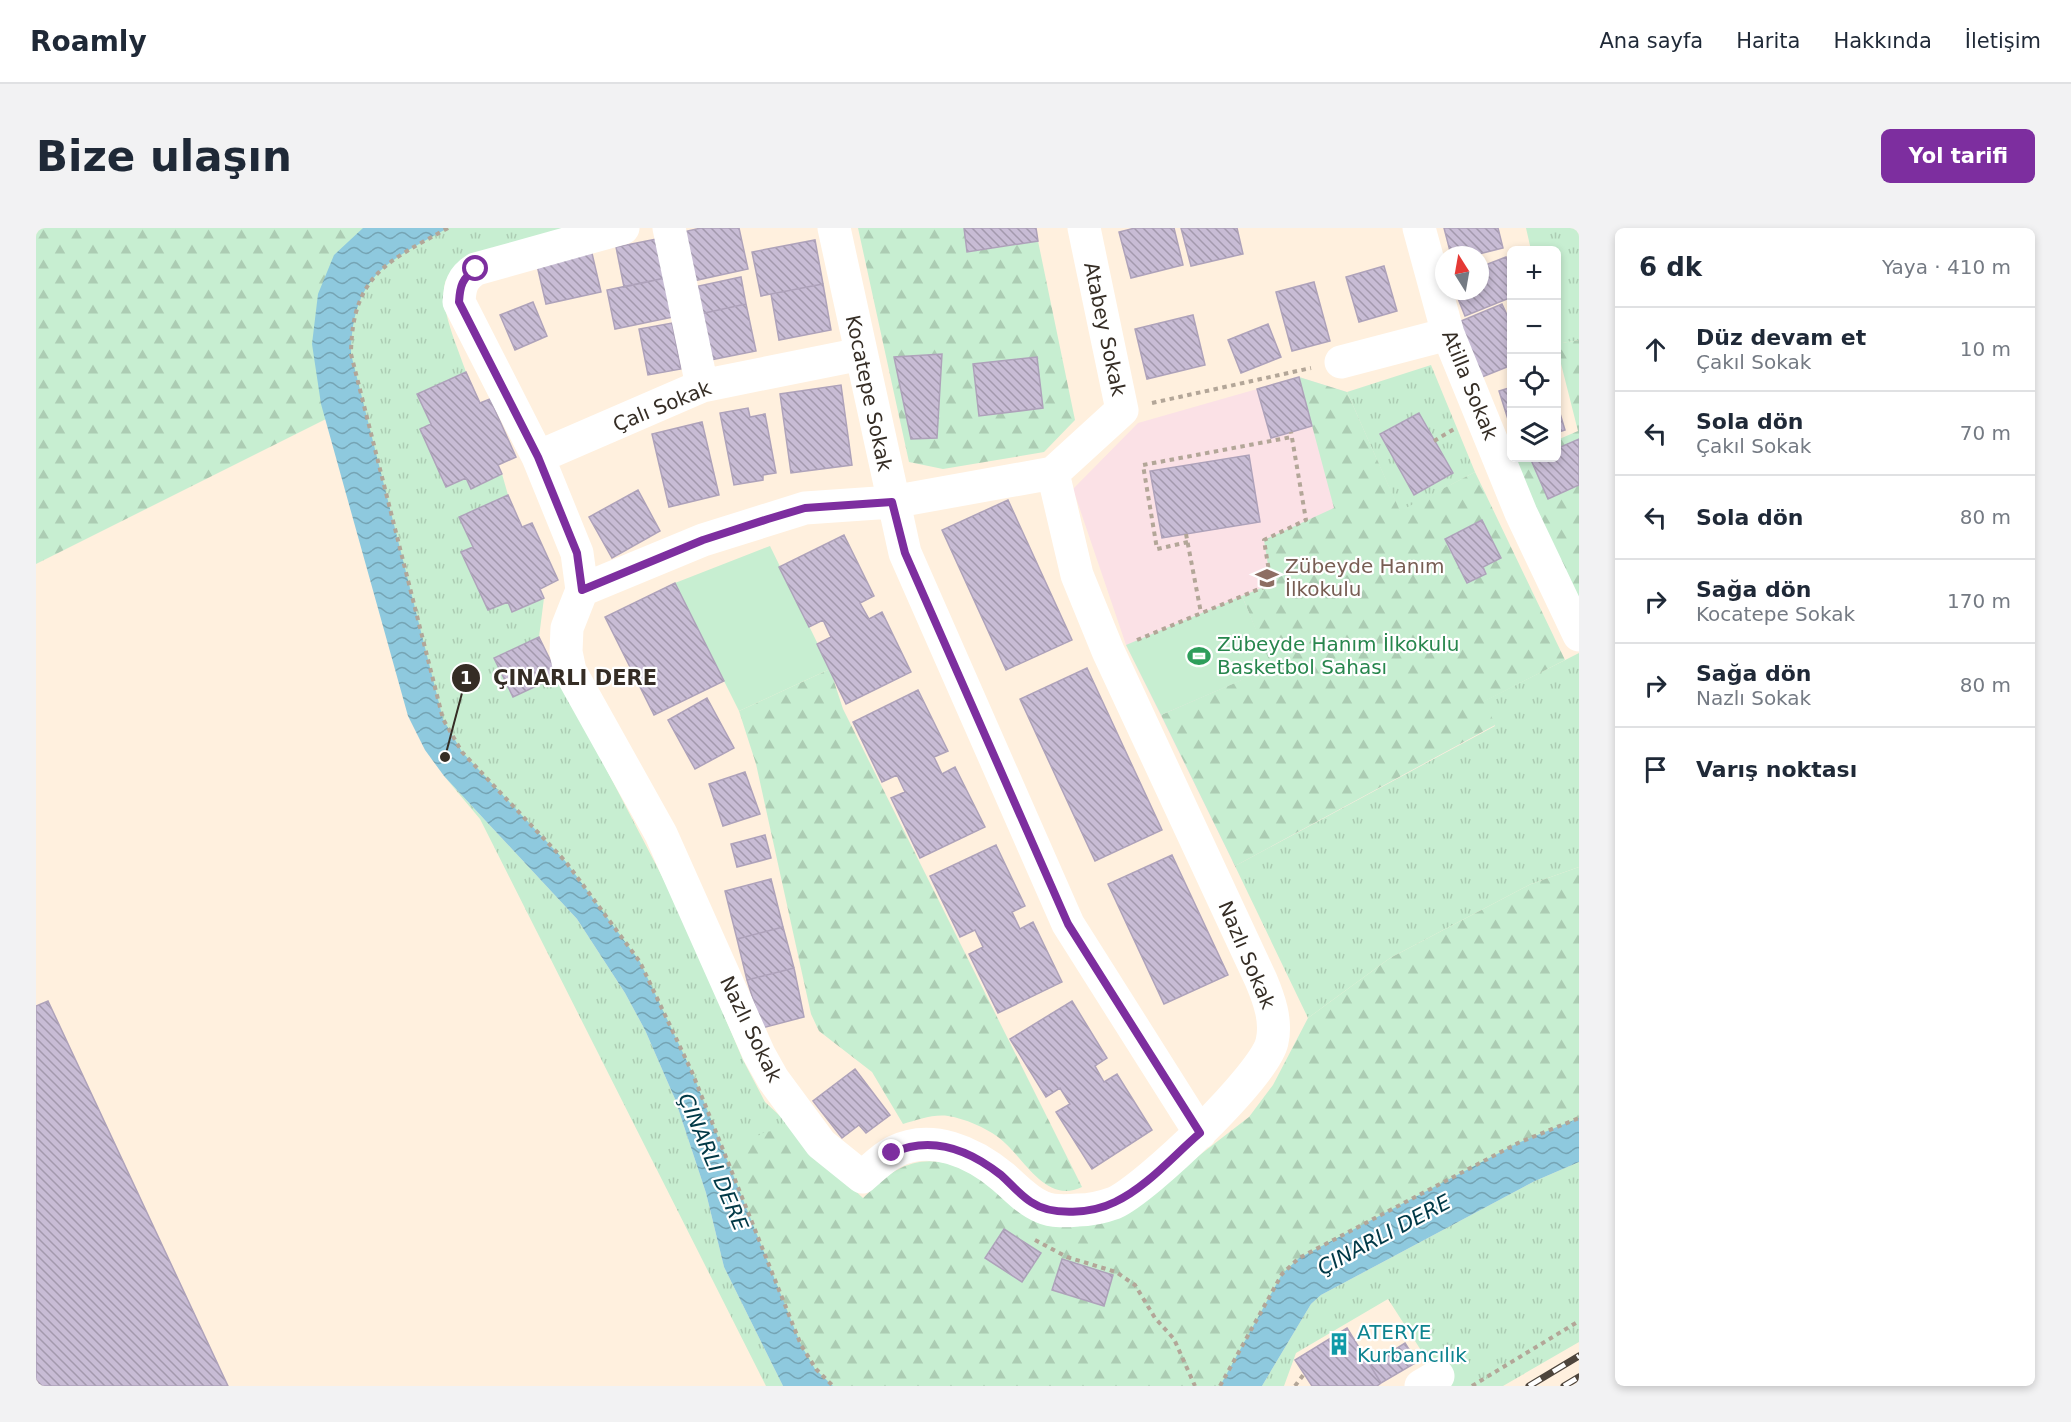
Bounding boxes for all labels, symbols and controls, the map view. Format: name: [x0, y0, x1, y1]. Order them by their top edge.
text: Roamly: [30, 25, 147, 58]
text: Ana sayfa: [1599, 29, 1703, 53]
text: Harita: [1736, 29, 1800, 53]
text: Hakkında: [1833, 29, 1932, 53]
text: İletişim: [1965, 29, 2041, 53]
button: Yol tarifi: [1881, 129, 2035, 183]
text: Bize ulaşın: [36, 132, 292, 181]
north arrow: [1435, 246, 1489, 300]
map controls: [1507, 246, 1561, 462]
button: +: [1507, 246, 1561, 300]
text: 6 dk: [1639, 252, 1702, 282]
route start: [462, 255, 488, 281]
text: Yaya · 410 m: [1882, 255, 2011, 279]
street label: Atabey Sokak: [1079, 260, 1131, 399]
button: −: [1507, 300, 1561, 354]
street label: Kocatepe Sokak: [841, 313, 897, 474]
text: Düz devam et: [1696, 325, 1866, 350]
street label: Atilla Sokak: [1437, 327, 1503, 444]
icon: ahead: [1639, 333, 1672, 366]
text: 10 m: [1960, 337, 2011, 361]
text: Çakıl Sokak: [1696, 350, 1811, 374]
button: locate: [1507, 354, 1561, 408]
street label: Çalı Sokak: [609, 375, 715, 437]
button: layers: [1507, 408, 1561, 462]
text: Sola dön: [1696, 409, 1804, 434]
icon: left: [1639, 417, 1672, 450]
text: 70 m: [1960, 421, 2011, 445]
text: Çakıl Sokak: [1696, 434, 1811, 458]
icon: left: [1639, 501, 1672, 534]
text: Sola dön: [1696, 505, 1804, 530]
text: 80 m: [1960, 505, 2011, 529]
place label: Zübeyde Hanım İlkokulu: [1285, 554, 1445, 601]
school or university icon: Zübeyde Hanım İlkokulu: [1254, 565, 1280, 591]
text: Sağa dön: [1696, 577, 1811, 602]
icon: right: [1639, 585, 1672, 618]
text: 170 m: [1947, 589, 2011, 613]
text: Kocatepe Sokak: [1696, 602, 1855, 626]
place label: Zübeyde Hanım İlkokulu Basketbol Sahası: [1217, 632, 1459, 679]
sports icon: Zübeyde Hanım İlkokulu Basketbol Sahası: [1186, 643, 1212, 669]
callout: ÇINARLI DERE: [451, 658, 669, 697]
text: Sağa dön: [1696, 661, 1811, 686]
text: ÇINARLI DERE: [493, 666, 657, 690]
text: 1: [460, 667, 472, 688]
icon: right: [1639, 669, 1672, 702]
text: 80 m: [1960, 673, 2011, 697]
text: Nazlı Sokak: [1696, 686, 1811, 710]
icon: arrive: [1639, 753, 1672, 786]
text: Varış noktası: [1696, 757, 1857, 782]
street label: Nazlı Sokak: [1213, 897, 1281, 1013]
street label: Nazlı Sokak: [715, 972, 787, 1086]
water label: ÇINARLI DERE: [673, 1089, 753, 1235]
route end: [878, 1139, 904, 1165]
water label: ÇINARLI DERE: [1313, 1189, 1455, 1280]
place label: ATERYE Kurbancılık: [1357, 1320, 1467, 1367]
building icon: ATERYE Kurbancılık: [1326, 1331, 1352, 1357]

